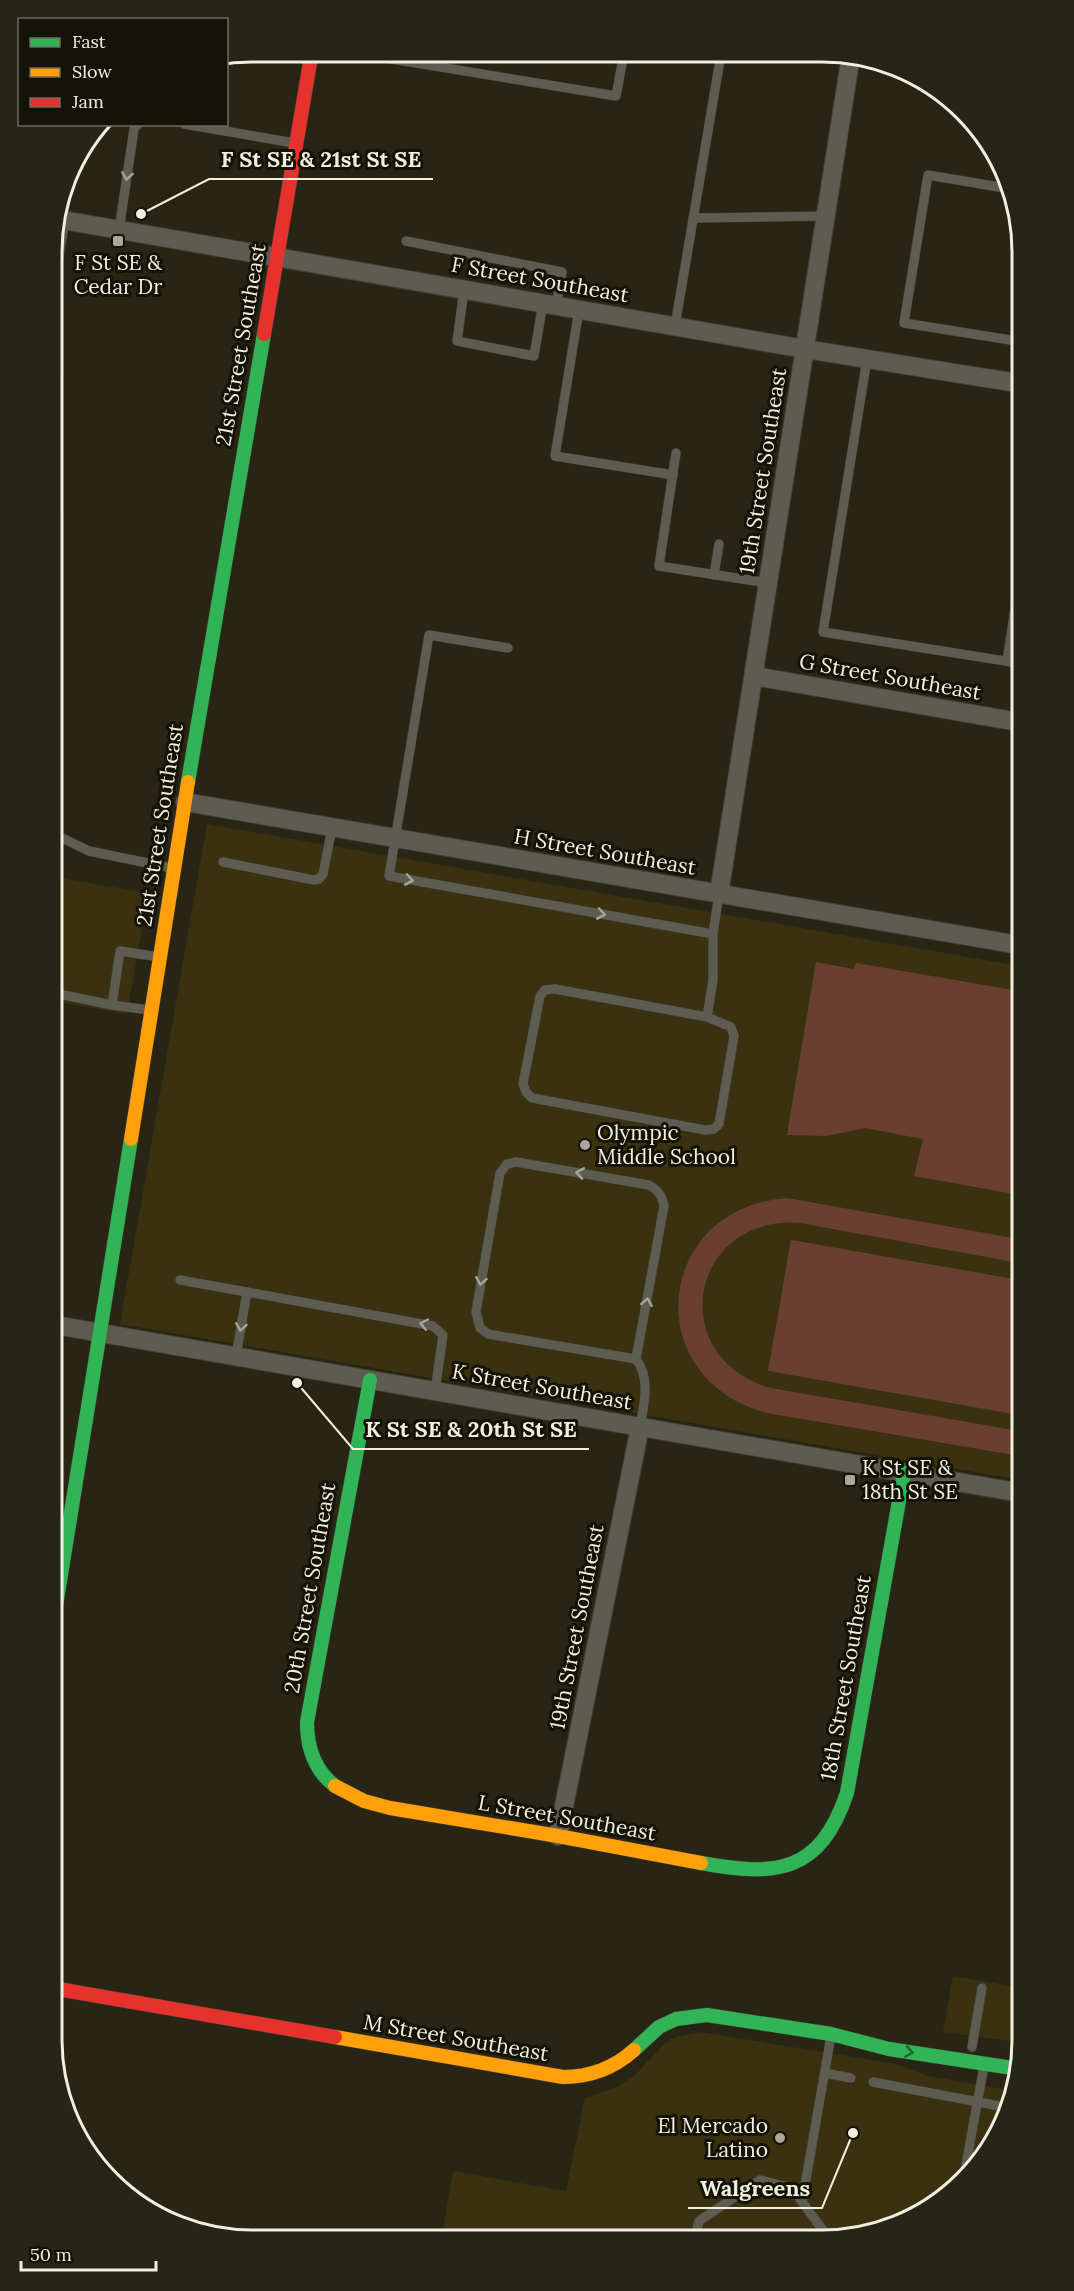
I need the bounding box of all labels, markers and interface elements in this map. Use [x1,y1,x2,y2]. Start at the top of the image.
legend [18,18,228,126]
text: Fast [72,30,106,53]
text: Slow [72,60,112,83]
text: Jam [71,90,104,113]
callout: F St SE & 21st St SE [209,139,433,179]
text: F St SE & 21st St SE [221,145,421,173]
one-way arrow [121,171,134,181]
marker: F St SE & Cedar Dr [111,234,125,248]
street label: 21st Street Southeast [209,241,272,448]
place label: F St SE & Cedar Dr [74,249,162,300]
street label: F Street Southeast [449,251,632,309]
street label: 19th Street Southeast [733,365,792,576]
street label: G Street Southeast [797,647,984,706]
street label: 21st Street Southeast [130,721,189,928]
street label: H Street Southeast [512,822,699,881]
one-way arrow [404,873,413,885]
one-way arrow [595,907,605,920]
place label: Olympic Middle School [597,1119,736,1170]
marker: Olympic Middle School [578,1138,592,1152]
one-way arrow [575,1167,585,1180]
one-way arrow [476,1276,488,1285]
one-way arrow [640,1297,653,1307]
one-way arrow [420,1319,430,1332]
one-way arrow [235,1322,248,1332]
street label: K Street Southeast [450,1357,635,1416]
callout: K St SE & 20th St SE [353,1409,589,1449]
text: K St SE & 20th St SE [365,1415,577,1443]
place label: K St SE & 18th St SE [862,1454,958,1505]
marker: K St SE & 18th St SE [843,1473,857,1487]
street label: 20th Street Southeast [278,1480,341,1695]
street label: 19th Street Southeast [543,1521,610,1732]
street label: 18th Street Southeast [814,1572,877,1783]
street label: L Street Southeast [476,1789,659,1847]
street label: M Street Southeast [362,2008,552,2067]
one-way arrow [903,2045,913,2058]
place label: El Mercado Latino [657,2112,768,2163]
marker: El Mercado Latino [773,2131,787,2145]
callout: Walgreens [688,2168,822,2208]
text: Walgreens [700,2174,810,2202]
scale bar [21,2234,156,2272]
text: 50 m [30,2243,72,2266]

